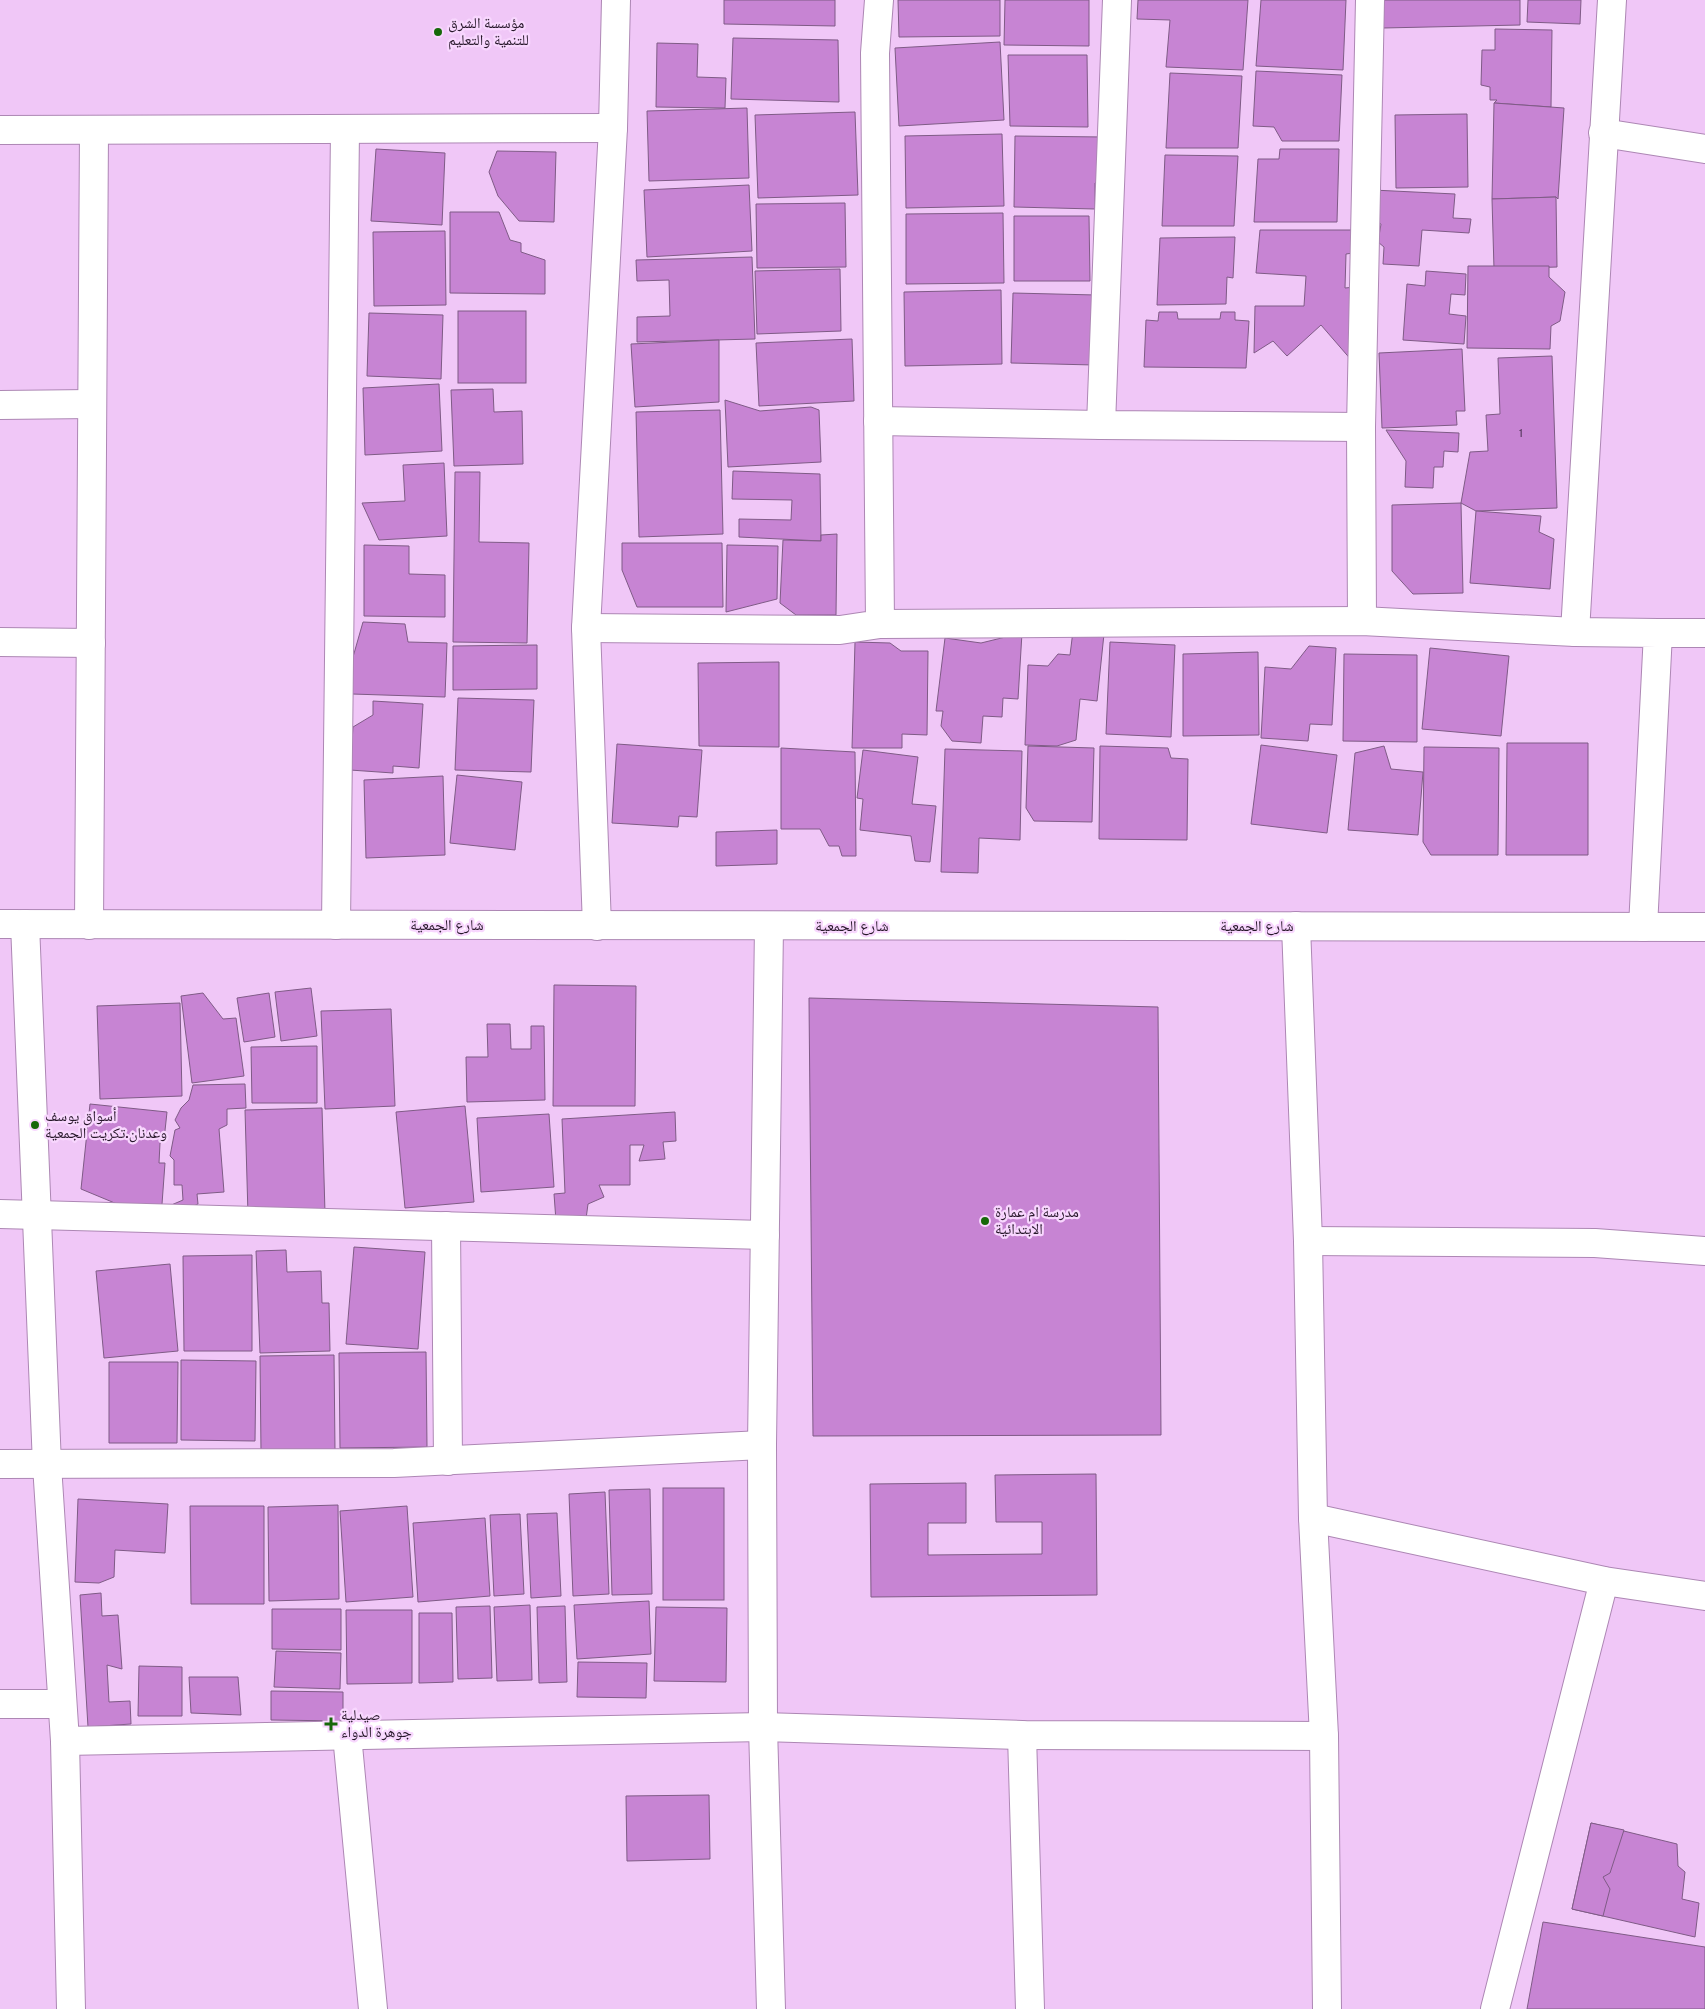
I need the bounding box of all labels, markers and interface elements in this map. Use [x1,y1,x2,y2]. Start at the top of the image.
place label: مؤسسة الشرق للتنمية والتعليم [448,15,529,51]
marker: مؤسسة الشرق للتنمية والتعليم [432,26,444,38]
house number: 1 [1519,426,1523,442]
street label: شارع الجمعية [410,917,484,936]
street label: شارع الجمعية [815,918,889,937]
street label: شارع الجمعية [1220,918,1294,937]
place label: أسواق يوسف وعدنان.تكريت الجمعية [45,1107,167,1144]
marker: أسواق يوسف وعدنان.تكريت الجمعية [29,1119,41,1131]
place label: مدرسة ام عمارة الابتدائية [995,1204,1079,1240]
marker: مدرسة ام عمارة الابتدائية [979,1215,991,1227]
place label: صيدلية جوهرة الدواء [341,1707,412,1743]
marker: صيدلية جوهرة الدواء [325,1718,337,1730]

